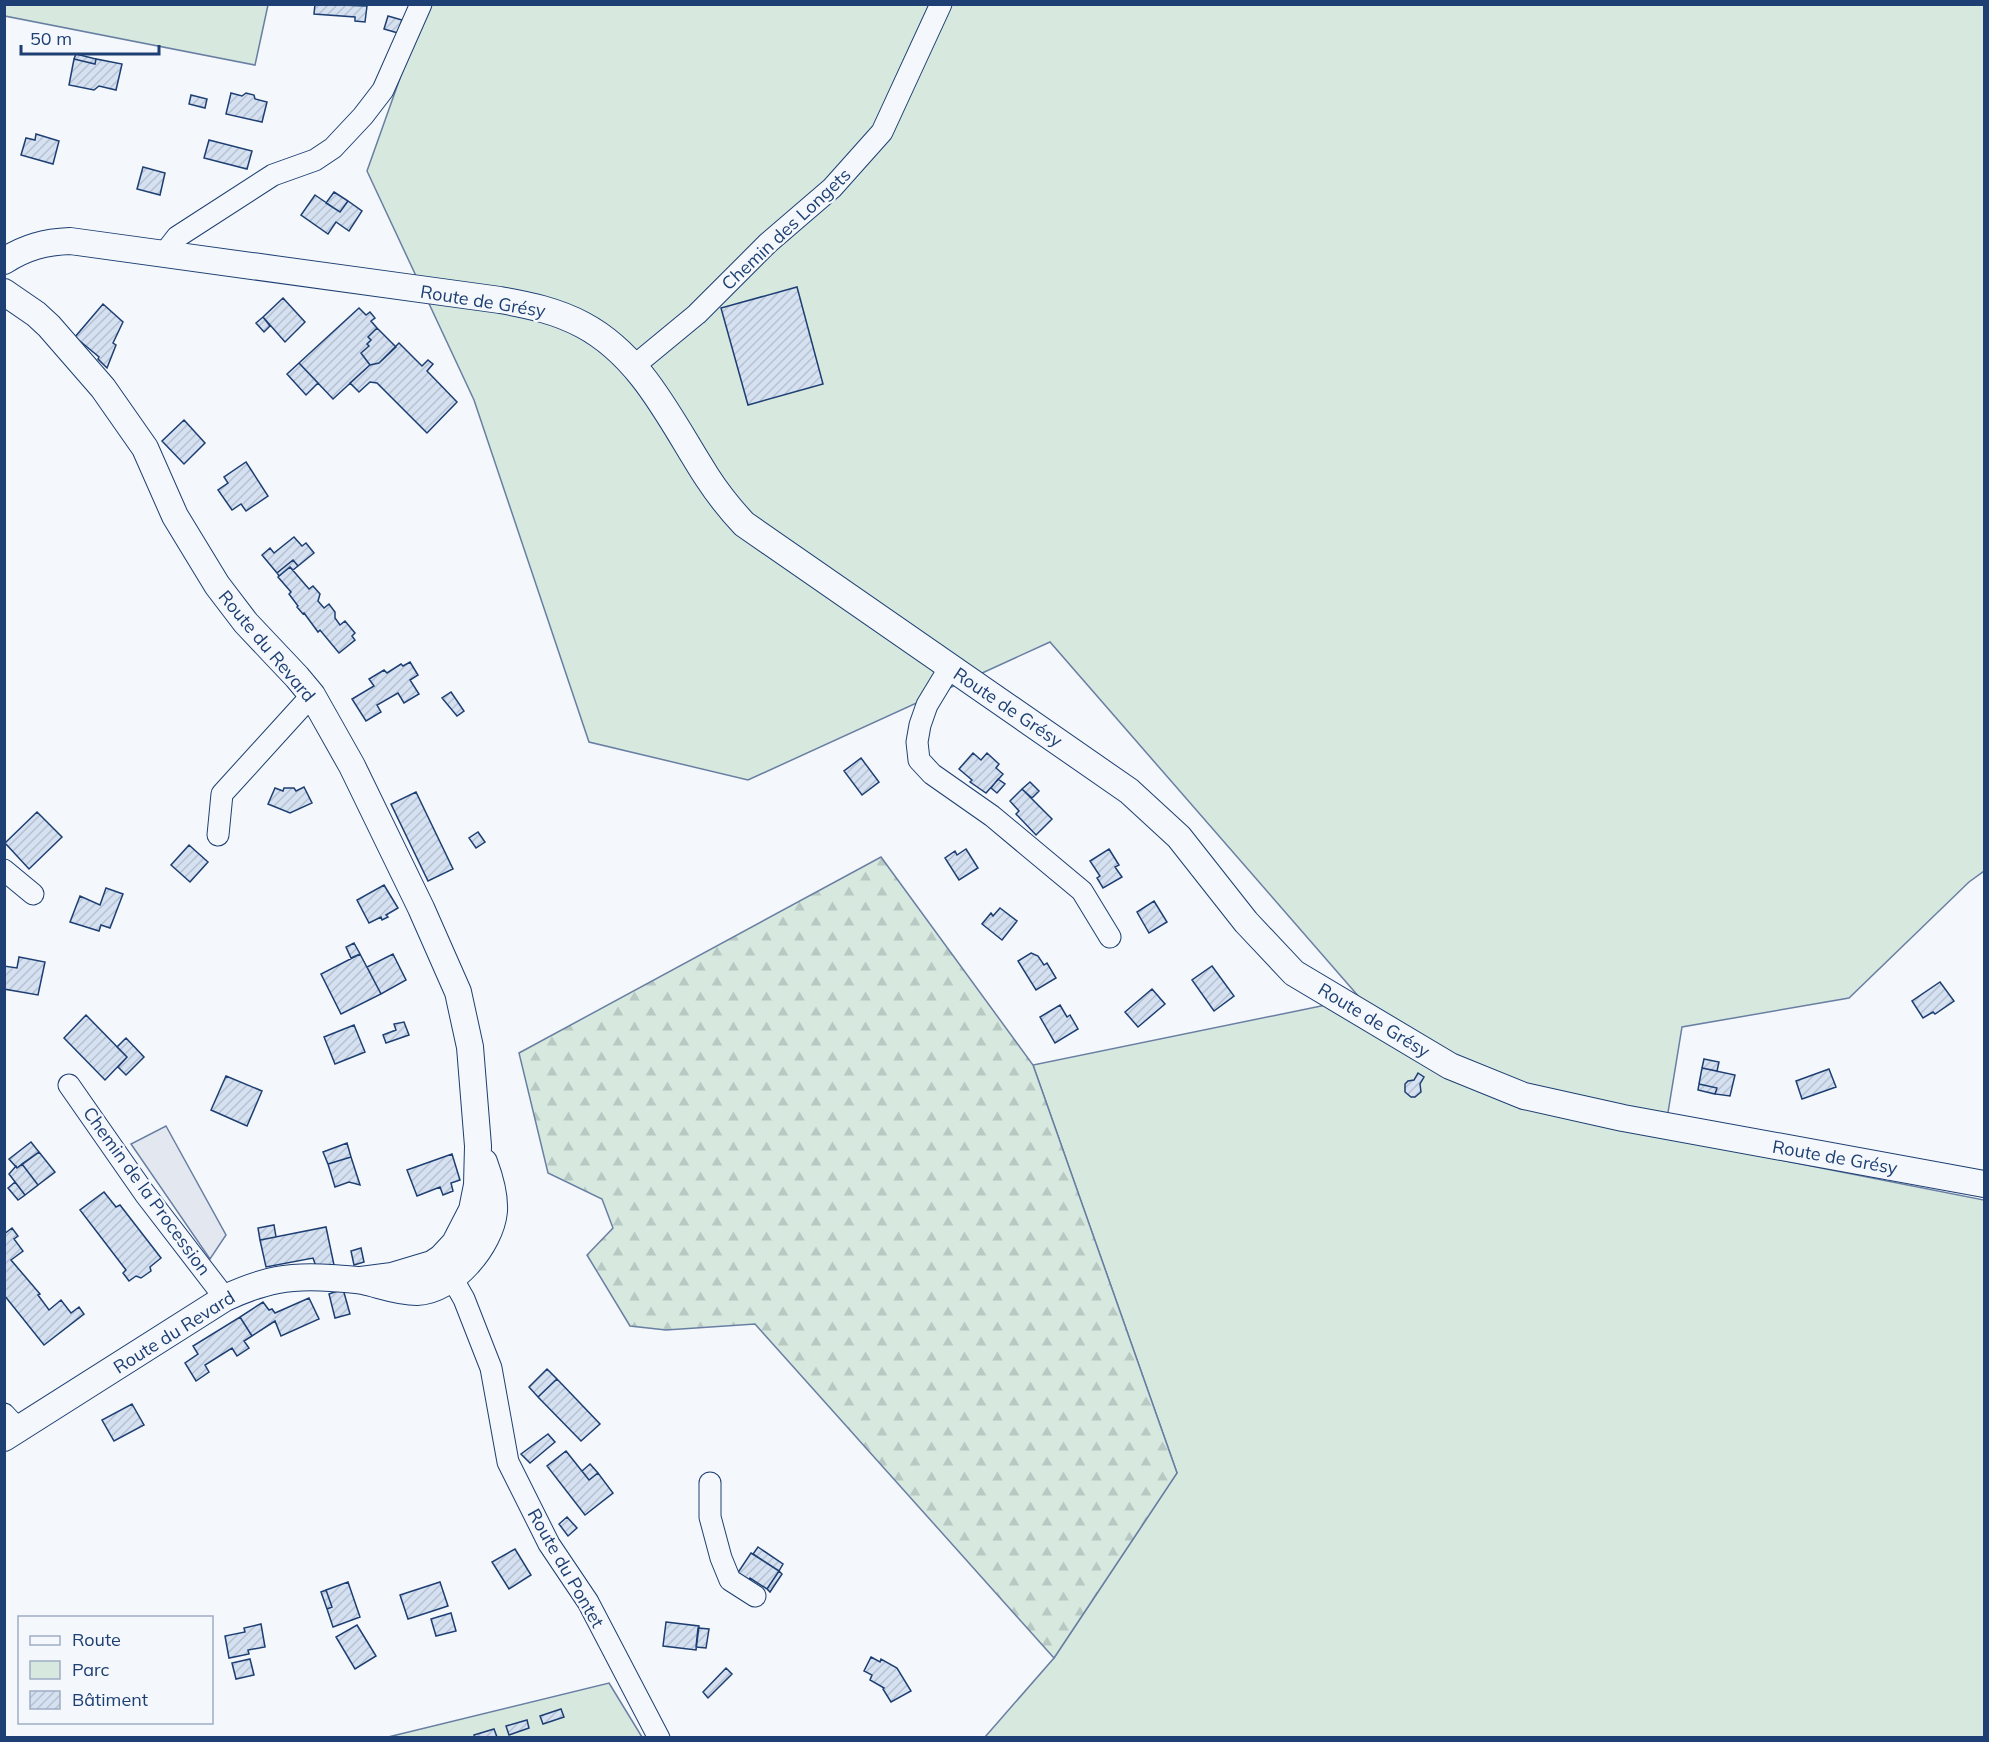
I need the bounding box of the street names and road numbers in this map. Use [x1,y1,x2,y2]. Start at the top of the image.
street label: Chemin des Longets [716,163,856,295]
street label: Route de Grésy [419,280,548,322]
street label: Route du Revard [214,585,320,707]
street label: Route de Grésy [949,662,1067,752]
street label: Route de Grésy [1314,978,1435,1063]
street label: Chemin de la Procession [78,1102,216,1280]
street label: Route de Grésy [1771,1135,1900,1179]
street label: Route du Revard [109,1285,239,1379]
street label: Route du Pontet [523,1504,609,1632]

